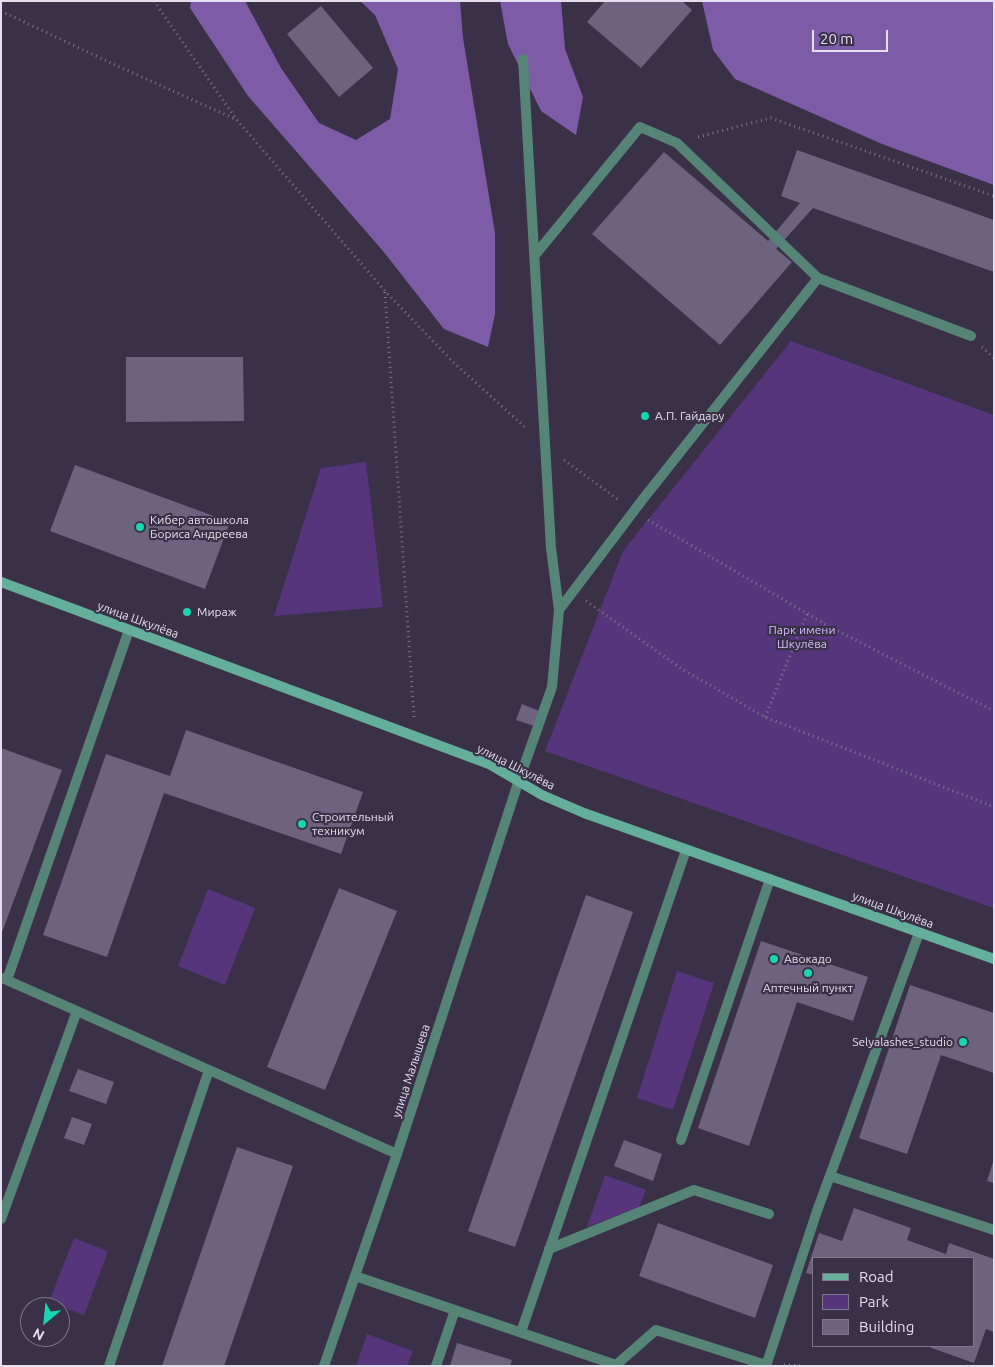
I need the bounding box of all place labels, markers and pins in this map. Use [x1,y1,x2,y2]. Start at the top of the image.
place label: А.П. Гайдару [655,409,724,423]
marker: А.П. Гайдару [639,410,651,422]
place label: Кибер автошкола Бориса Андреева [150,513,249,541]
marker: Кибер автошкола Бориса Андреева [134,521,146,533]
place label: Мираж [197,605,237,619]
marker: Мираж [181,606,193,618]
place label: Строительный техникум [312,810,394,838]
marker: Строительный техникум [296,818,308,830]
place label: Авокадо [784,952,832,966]
marker: Авокадо [768,953,780,965]
marker: Аптечный пункт [802,967,814,979]
place label: Аптечный пункт [763,981,853,995]
place label: Selyalashes_studio [852,1035,953,1049]
marker: Selyalashes_studio [957,1036,969,1048]

